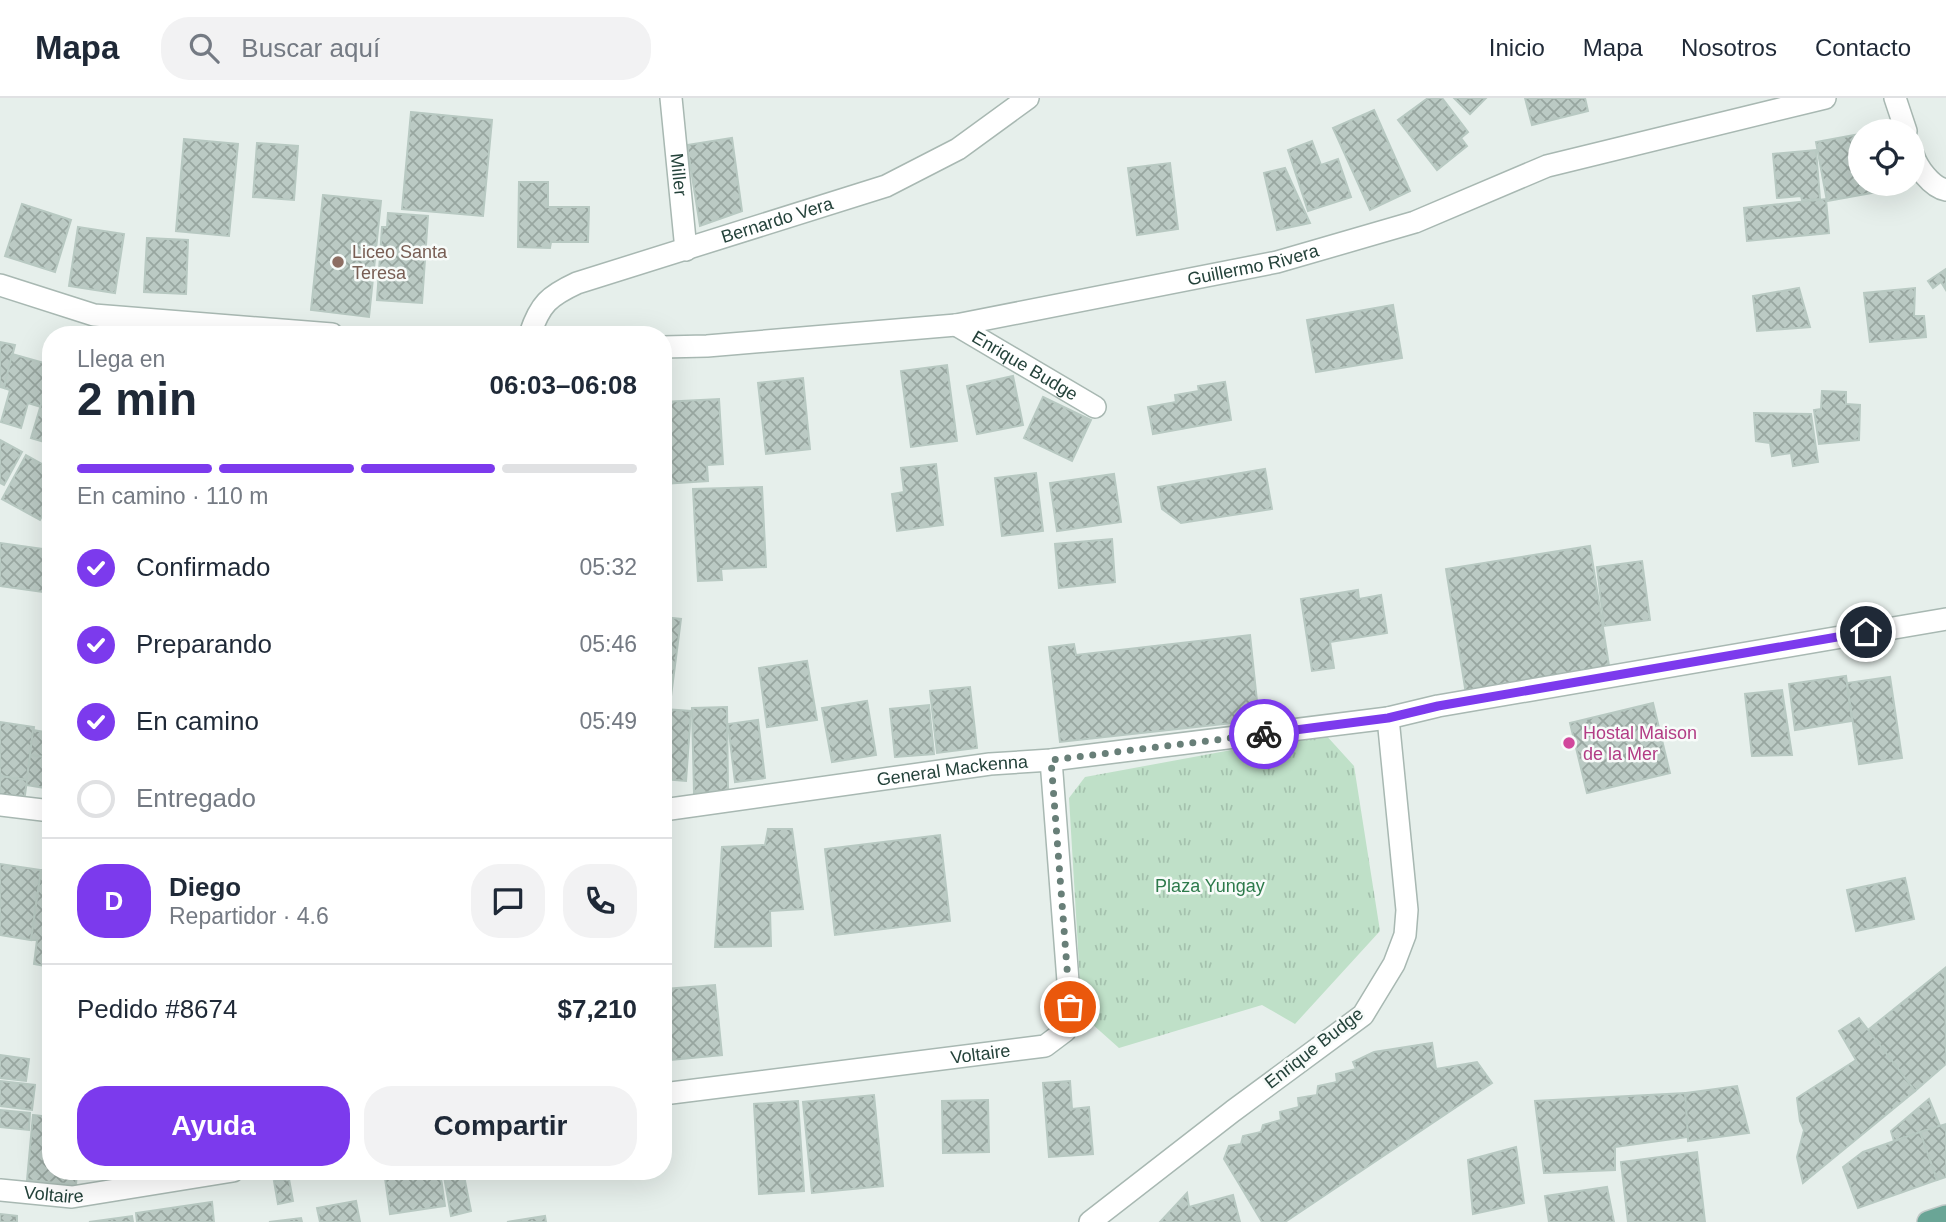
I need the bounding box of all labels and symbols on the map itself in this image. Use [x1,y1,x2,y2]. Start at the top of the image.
street label: Miller [666,152,691,197]
street label: Bernardo Vera [719,193,836,247]
street label: Guillermo Rivera [1186,240,1322,289]
place label: Liceo Santa Teresa [352,242,448,283]
marker: Liceo Santa Teresa [330,254,346,270]
street label: Enrique Budge [969,327,1081,405]
pin [1836,602,1896,662]
courier [1229,699,1299,769]
place label: Hostal Maison de la Mer [1583,723,1697,764]
marker: Hostal Maison de la Mer [1561,735,1577,751]
street label: General Mackenna [875,751,1029,790]
park label: Plaza Yungay [1155,876,1265,896]
pin [1040,977,1100,1037]
street label: Enrique Budge [1261,1003,1367,1093]
street label: Voltaire [949,1040,1012,1068]
street label: Voltaire [23,1182,85,1207]

